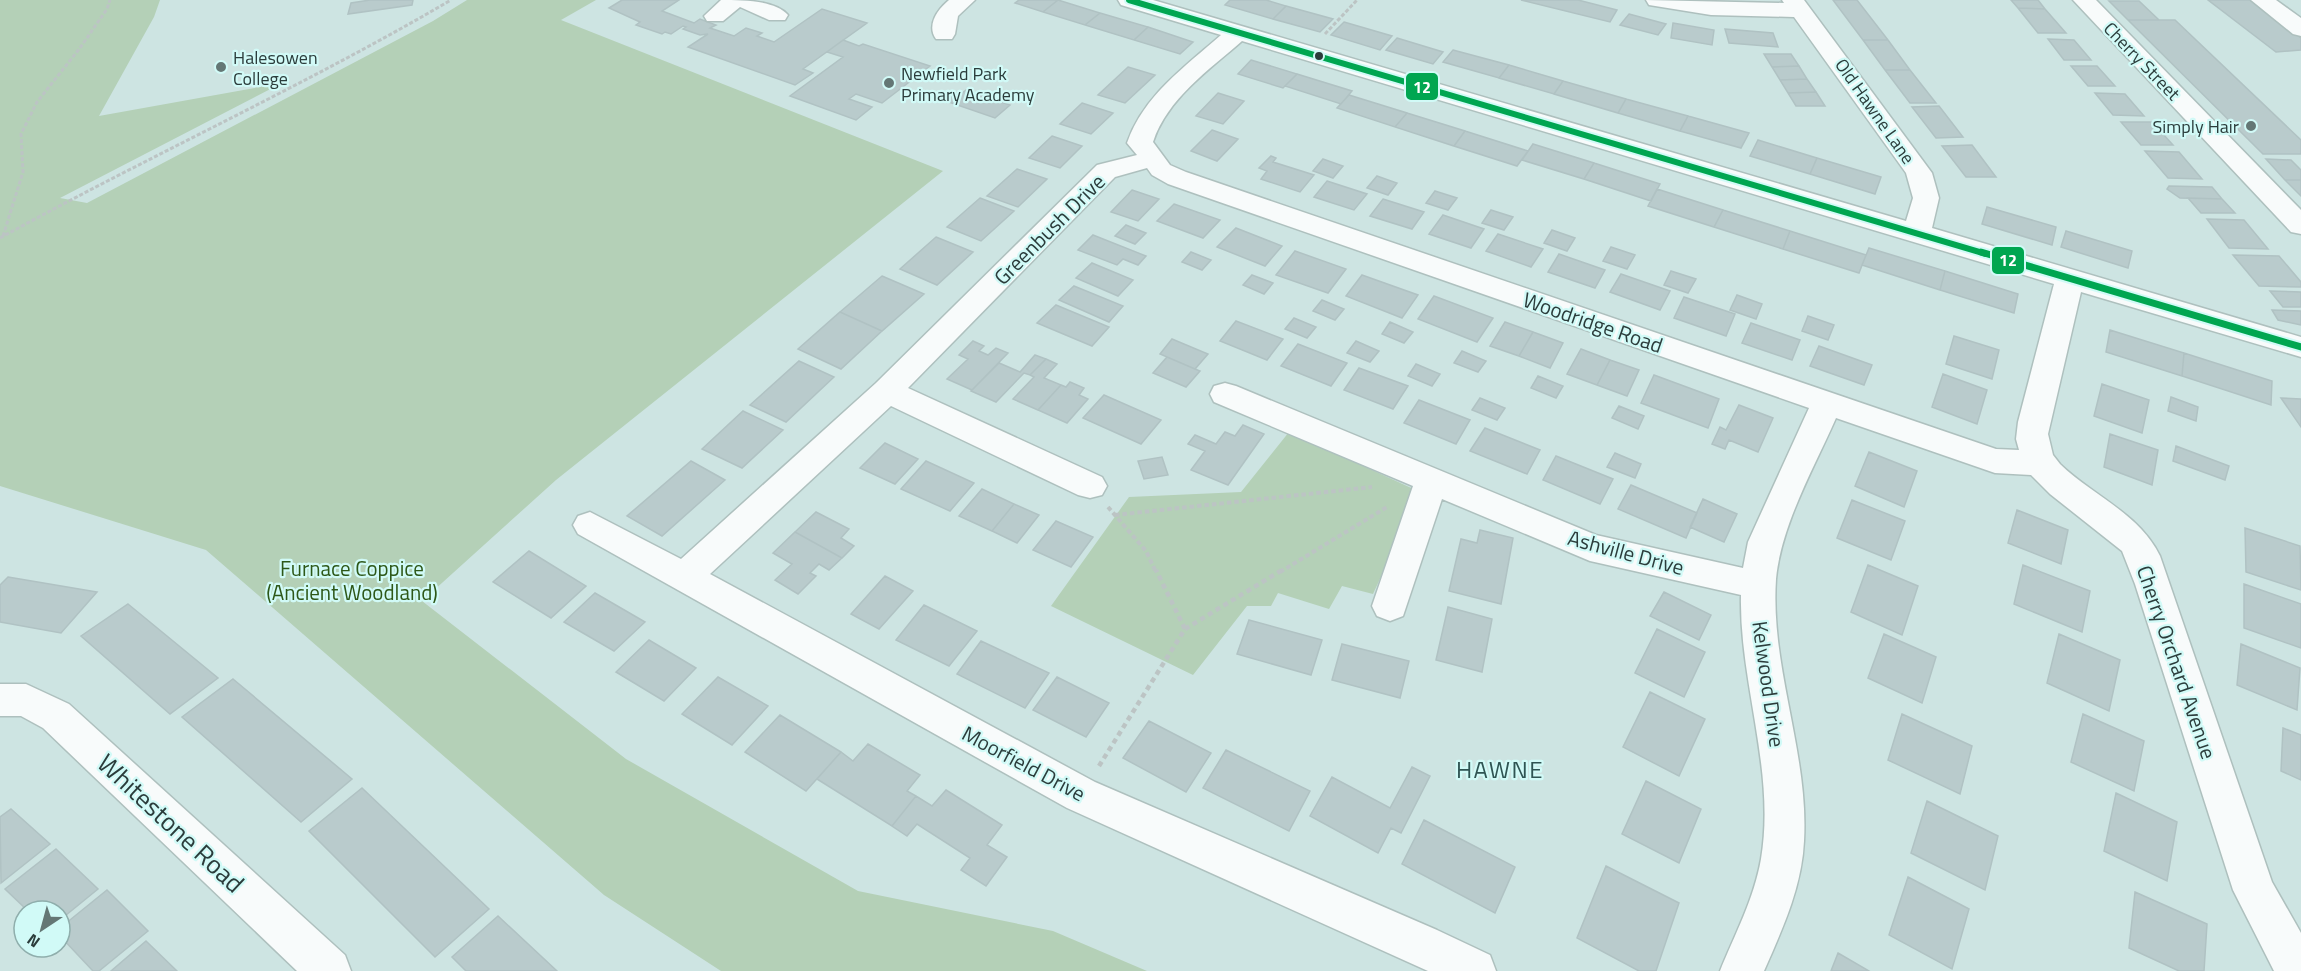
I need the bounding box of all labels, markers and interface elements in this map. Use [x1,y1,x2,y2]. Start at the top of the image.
street label: Cherry Street [2098,16,2187,107]
place label: Halesowen College [233,44,318,92]
unlabelled marker [1313,50,1325,62]
street label: Old Hawne Lane [1829,53,1921,169]
marker: Halesowen College [214,60,228,74]
place label: Newfield Park Primary Academy [901,60,1035,108]
line badge: 12 [1405,72,1439,101]
text: 12 [1413,75,1431,99]
marker: Newfield Park Primary Academy [882,76,896,90]
place label: Simply Hair [2153,113,2239,140]
marker: Simply Hair [2244,119,2258,133]
street label: Greenbush Drive [986,166,1112,292]
line badge: 12 [1991,246,2025,275]
text: 12 [1999,248,2017,272]
street label: Woodridge Road [1519,283,1667,361]
street label: Ashville Drive [1564,521,1688,583]
park label: Furnace Coppice (Ancient Woodland) [266,552,438,608]
street label: Cherry Orchard Avenue [2129,561,2225,763]
street label: Kelwood Drive [1744,619,1794,749]
street label: Moorfield Drive [957,717,1091,809]
street label: Whitestone Road [89,744,253,902]
district label: HAWNE [1456,751,1544,787]
north arrow [12,899,72,959]
text: N [22,928,45,954]

